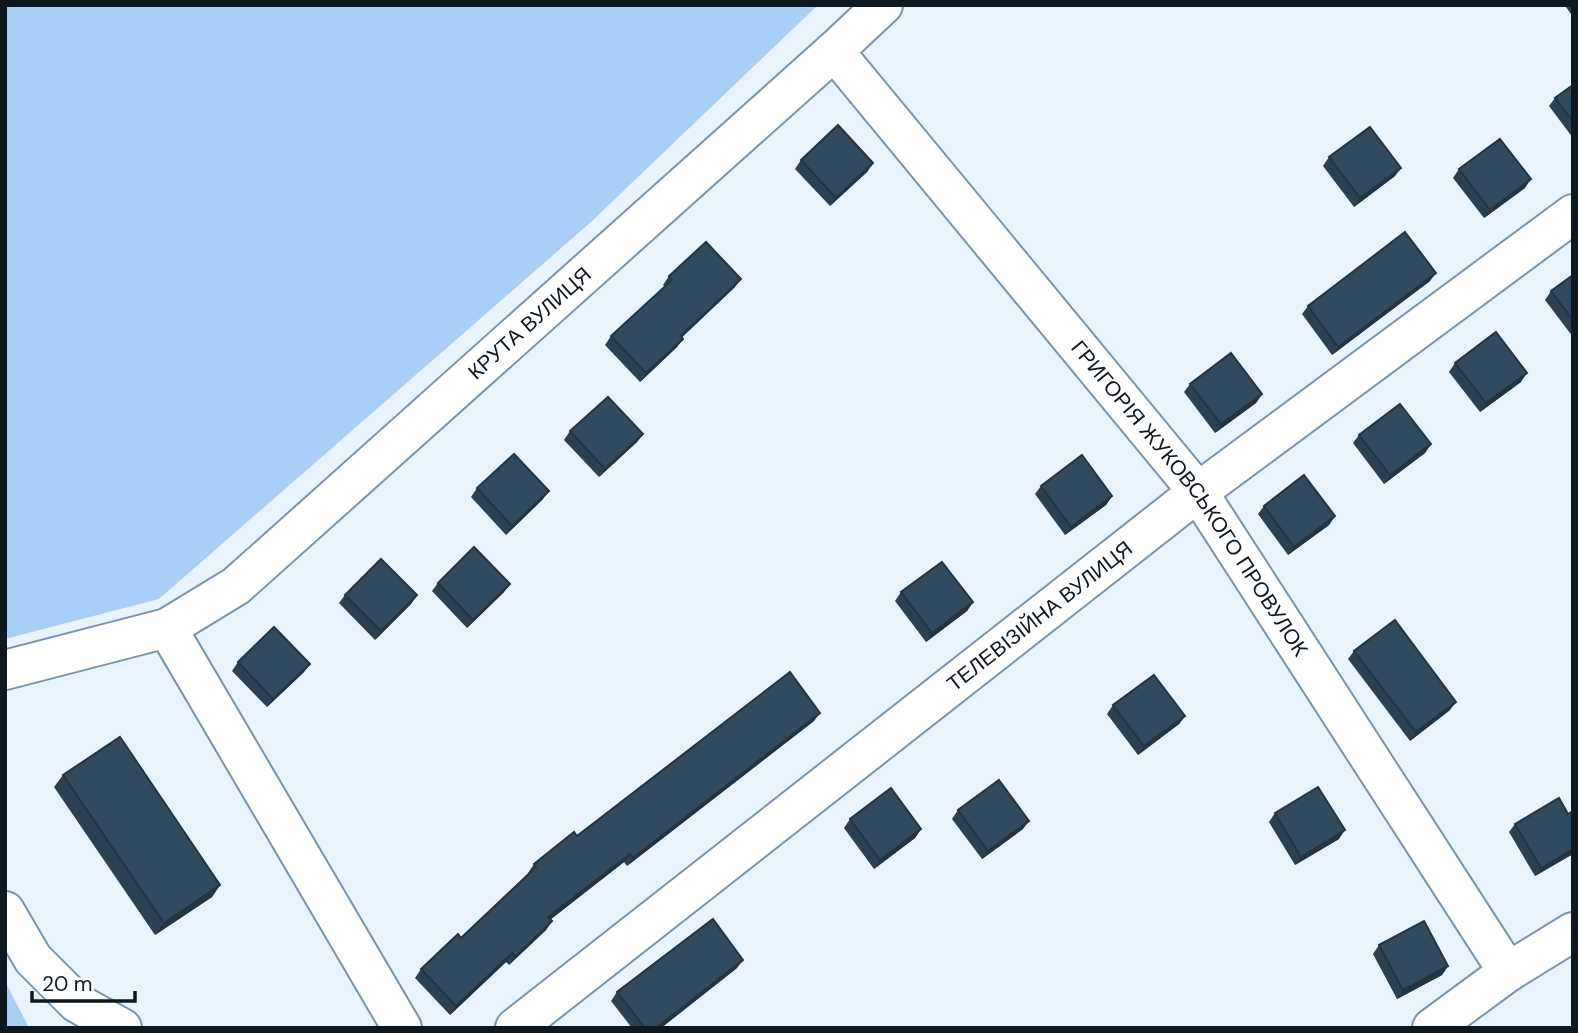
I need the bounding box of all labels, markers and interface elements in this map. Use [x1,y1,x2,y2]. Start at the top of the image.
street label: КРУТА ВУЛИЦЯ [462,261,597,386]
street label: ГРИГОРІЯ ЖУКОВСЬКОГО ПРОВУЛОК [1065,335,1315,662]
street label: ТЕЛЕВІЗІЙНА ВУЛИЦЯ [941,535,1138,698]
scale bar [32,960,135,1004]
text: 20 m [42,970,93,998]

